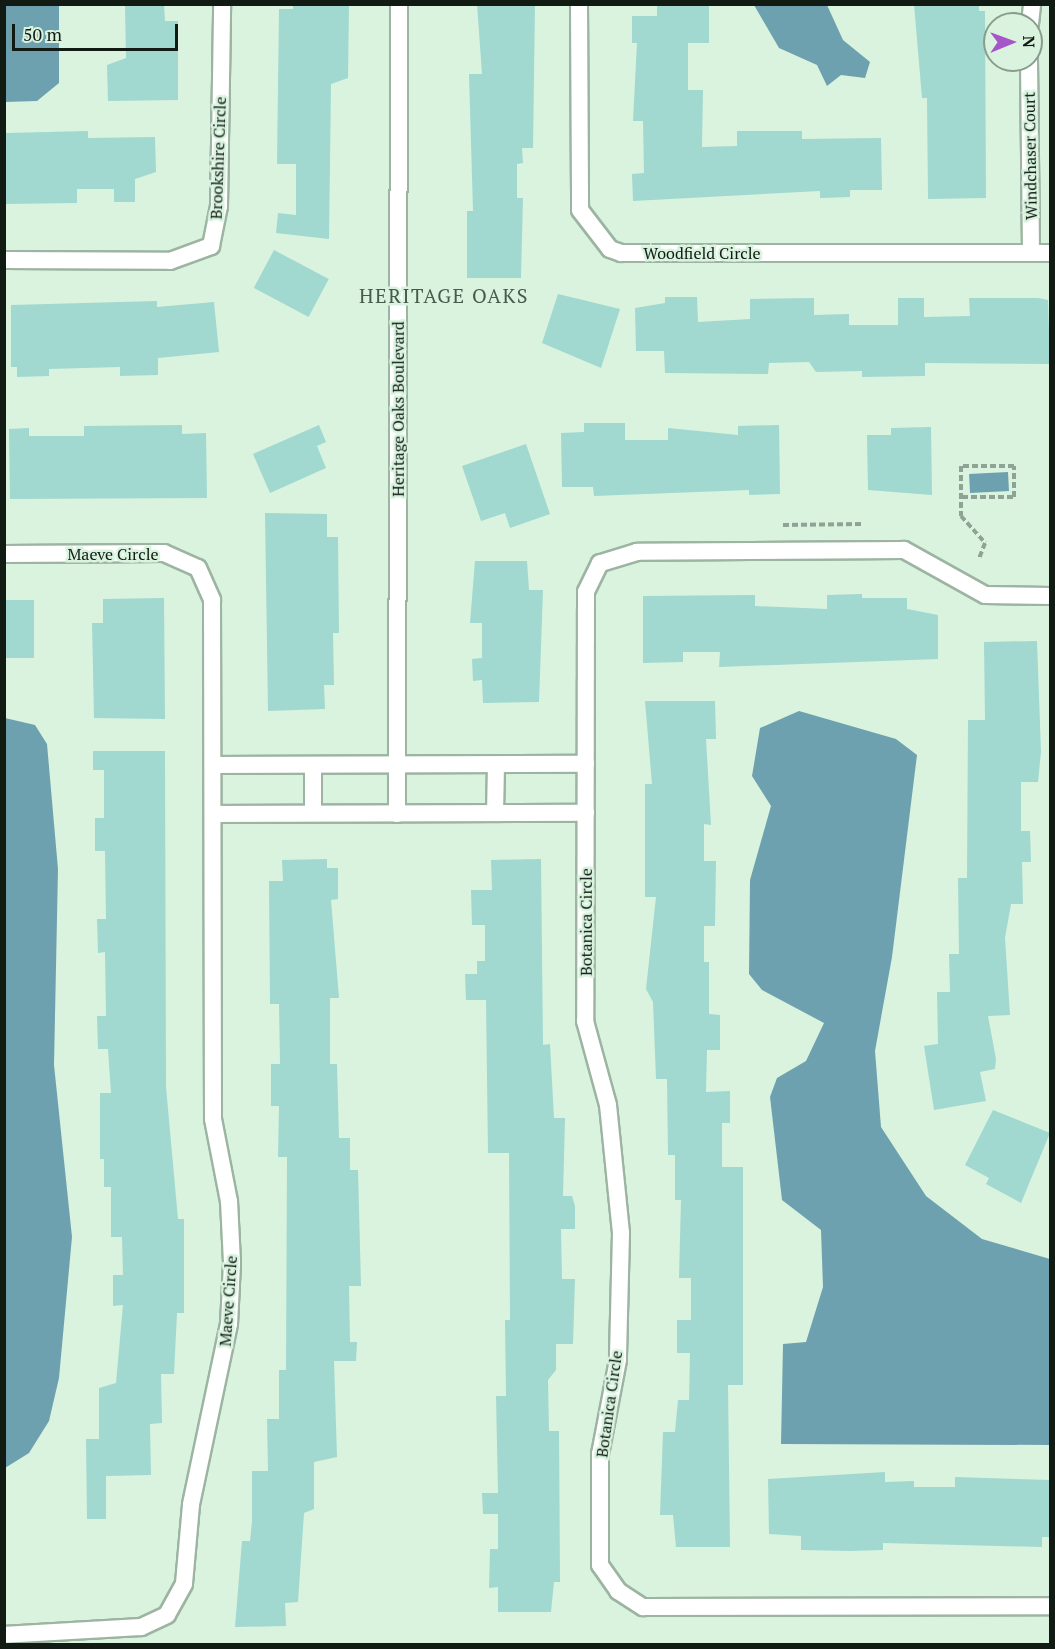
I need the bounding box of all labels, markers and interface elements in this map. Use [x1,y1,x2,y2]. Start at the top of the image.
scale bar [15,12,182,50]
north arrow [983,12,1043,72]
text: 50 m [23,22,62,46]
text: N [1018,35,1040,48]
street label: Windchaser Court [1019,92,1041,220]
street label: Brookshire Circle [206,96,230,220]
street label: Woodfield Circle [643,243,761,263]
district label: HERITAGE OAKS [359,283,529,307]
street label: Heritage Oaks Boulevard [388,321,408,497]
street label: Maeve Circle [67,544,159,564]
street label: Botanica Circle [576,868,596,976]
street label: Maeve Circle [215,1255,241,1347]
street label: Botanica Circle [592,1349,626,1459]

